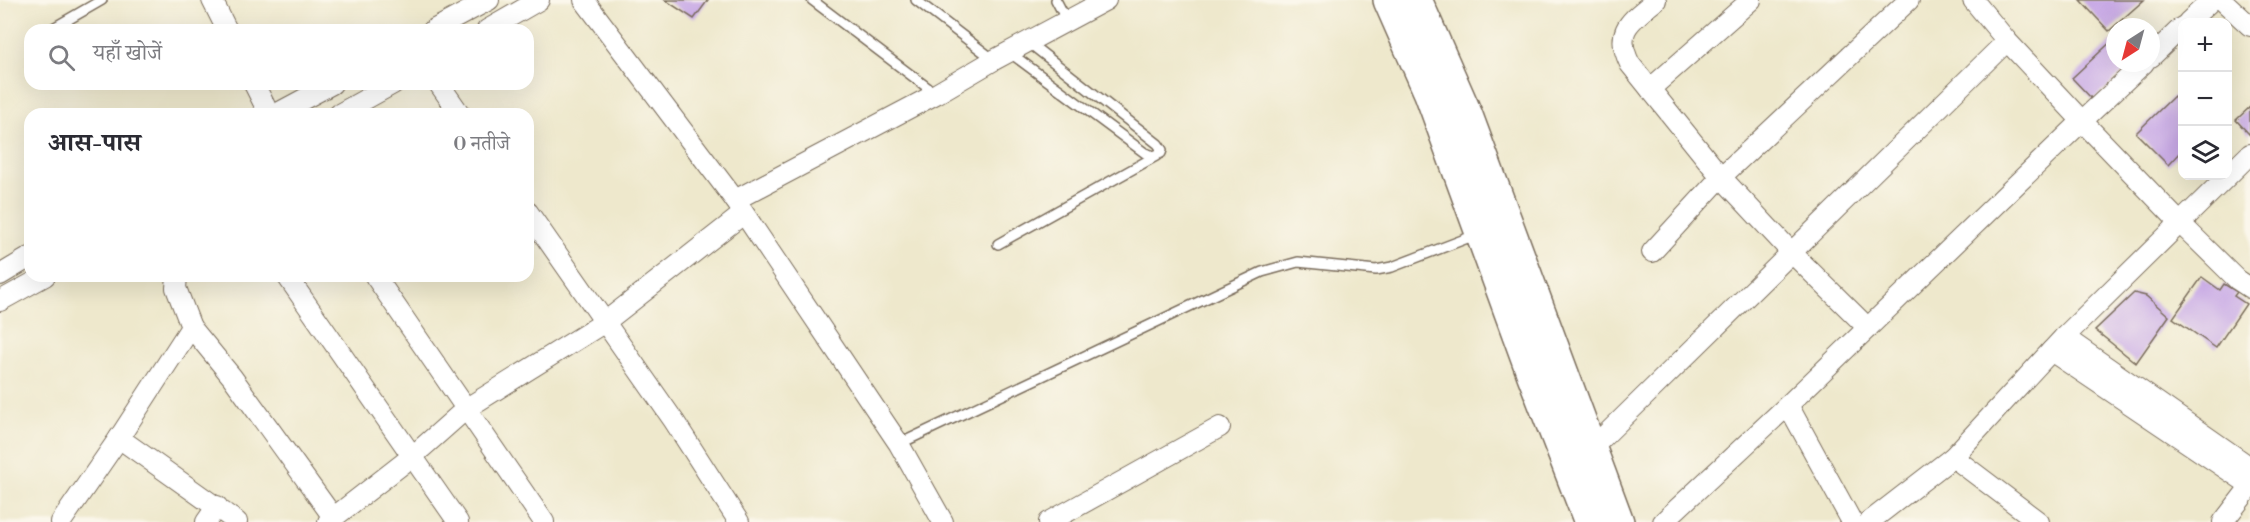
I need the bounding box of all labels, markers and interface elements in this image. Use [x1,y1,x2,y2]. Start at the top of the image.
north arrow [2106,18,2160,72]
map controls [2178,18,2232,180]
button: + [2178,18,2232,72]
search box [24,24,534,90]
text: यहाँ खोजें [93,40,162,67]
icon: search [45,41,78,74]
button: − [2178,72,2232,126]
button: layers [2178,126,2232,180]
text: आस-पास [48,127,141,159]
text: 0 नतीजे [453,132,510,157]

